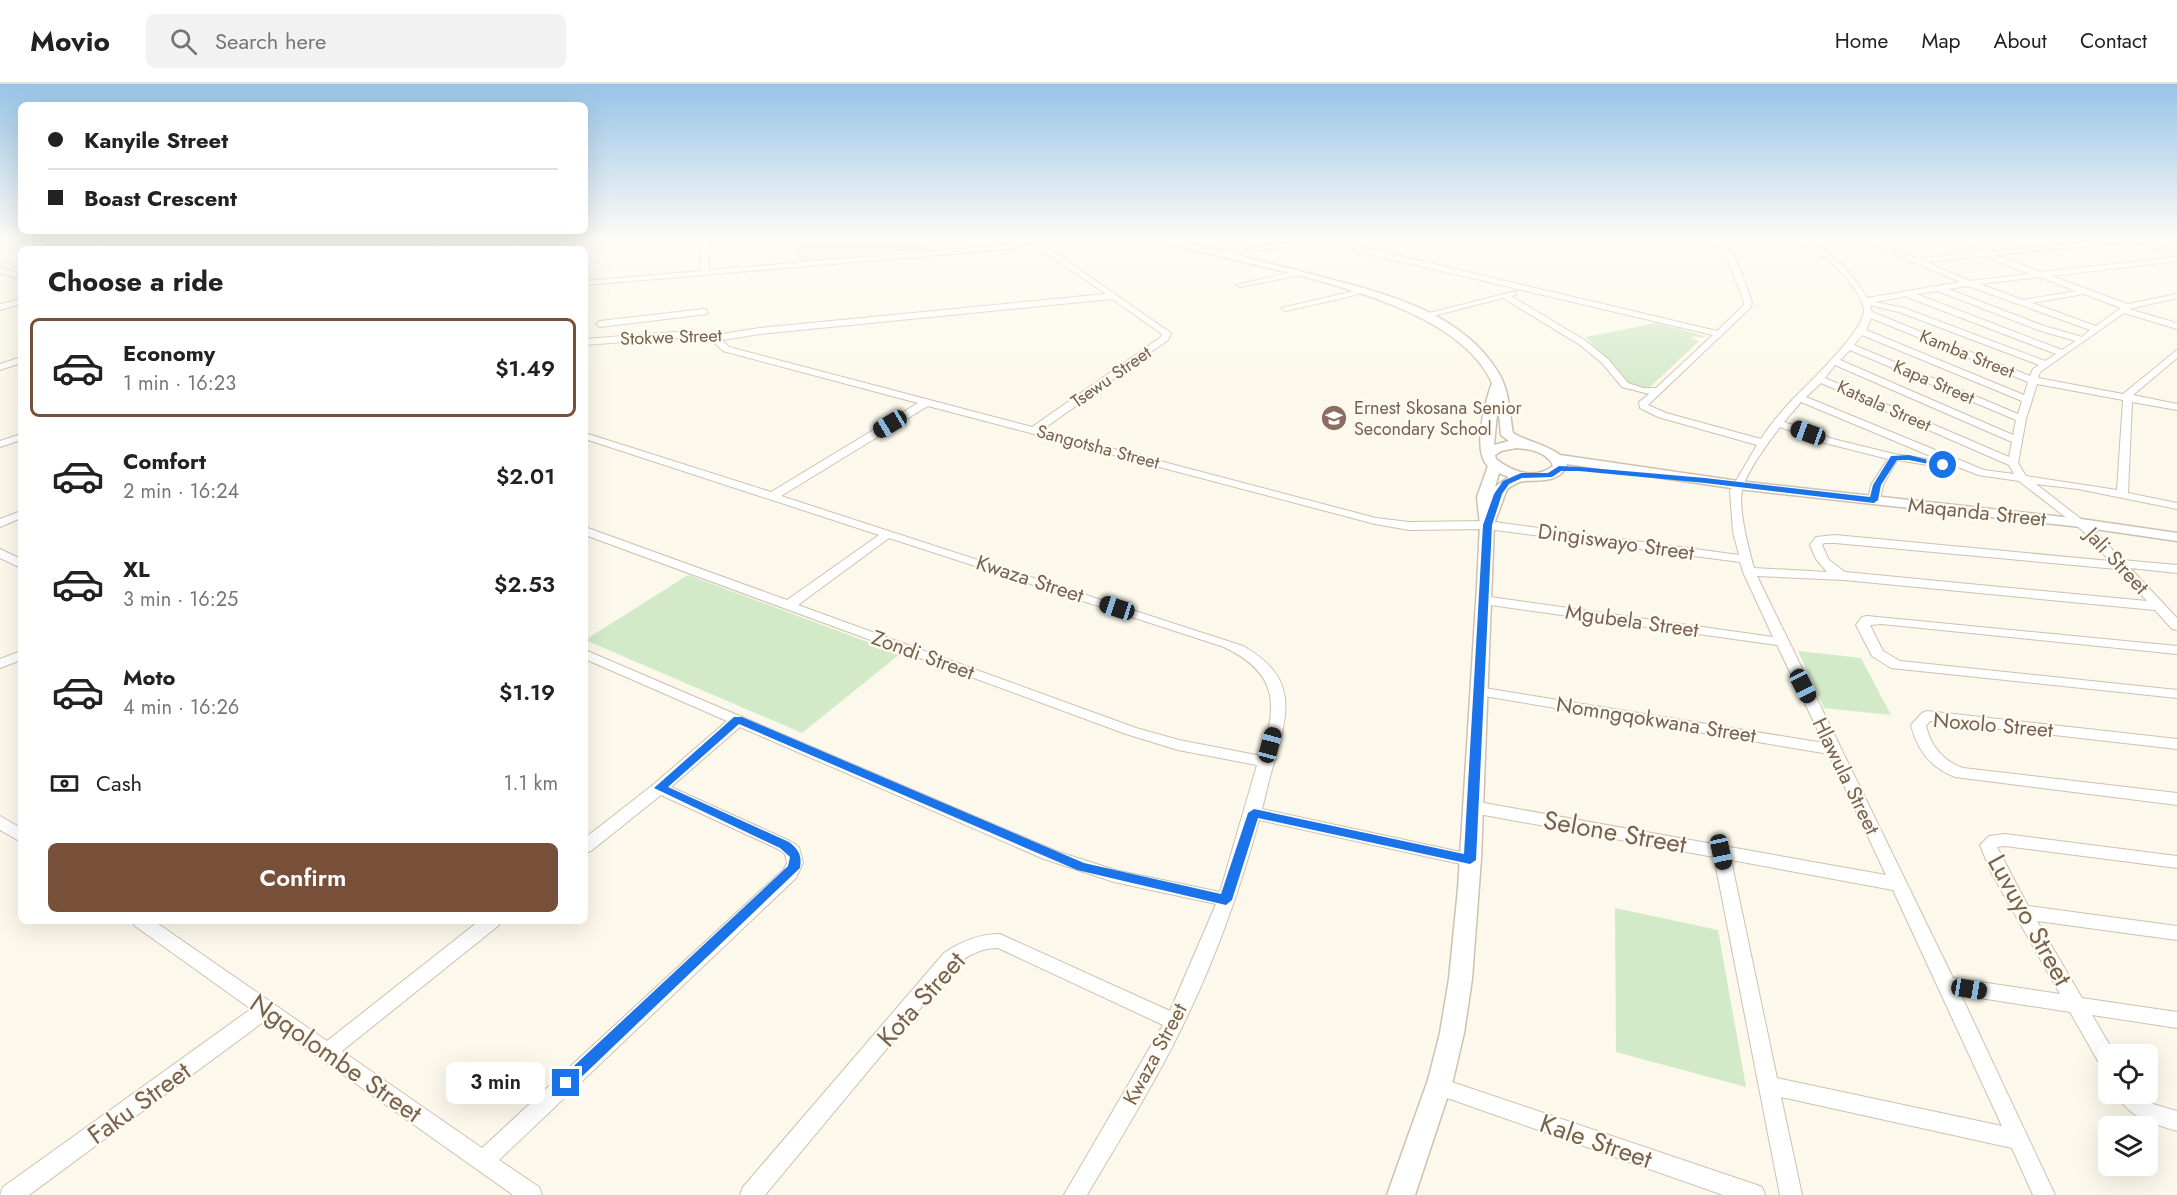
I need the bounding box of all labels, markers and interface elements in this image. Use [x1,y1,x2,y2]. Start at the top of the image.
search box [146,14,566,68]
text: Movio [30,21,110,62]
icon: search [167,25,200,58]
text: Search here [215,25,326,57]
text: Home [1835,26,1888,56]
text: Map [1921,26,1961,56]
text: About [1994,26,2047,56]
text: Contact [2080,26,2147,56]
text: Kanyile Street [84,124,228,156]
text: Boast Crescent [84,182,237,214]
text: Choose a ride [48,262,223,301]
street label: Stokwe Street [620,322,723,352]
street label: Kamba Street [1916,323,2019,385]
text: Economy [123,337,215,369]
street label: Tsewu Street [1066,339,1157,414]
icon: car [51,341,105,395]
text: $1.49 [495,352,555,384]
street label: Kapa Street [1889,353,1979,411]
text: 1 min · 16:23 [123,369,236,398]
street label: Katsala Street [1833,374,1936,439]
place label: Ernest Skosana Senior Secondary School [1354,395,1523,442]
school or university icon: Ernest Skosana Senior Secondary School [1319,403,1349,433]
car [870,407,910,441]
street label: Sangotsha Street [1034,418,1163,476]
car [1788,418,1828,448]
text: Comfort [123,445,206,477]
icon: car [51,449,105,503]
route start [1929,451,1956,478]
text: $2.01 [496,460,555,492]
text: 2 min · 16:24 [123,477,239,506]
street label: Maqanda Street [1906,490,2048,534]
street label: Dingiswayo Street [1536,516,1696,568]
street label: Jali Street [2076,519,2156,601]
street label: Kwaza Street [972,548,1088,610]
text: XL [123,553,150,585]
icon: car [51,557,105,611]
text: $2.53 [494,568,555,600]
text: 3 min · 16:25 [123,585,238,614]
car [1097,594,1137,622]
street label: Mgubela Street [1563,597,1701,645]
street label: Zondi Street [868,623,978,687]
text: Moto [123,661,176,693]
icon: car [51,665,105,719]
car [1787,666,1819,706]
text: $1.19 [499,676,555,708]
street label: Nomngqokwana Street [1554,689,1758,751]
text: 4 min · 16:26 [123,693,239,722]
street label: Noxolo Street [1932,705,2054,745]
street label: Hlawula Street [1805,713,1887,839]
car [1257,725,1283,765]
icon: cash [48,767,81,800]
text: Cash [96,767,142,799]
text: 1.1 km [504,769,558,798]
street label: Selone Street [1540,801,1690,863]
car [1708,833,1734,871]
button: Confirm [48,843,558,912]
street label: Luvuyo Street [1978,847,2082,993]
street label: Kota Street [868,942,975,1055]
car [1950,977,1988,1001]
street label: Ngqolombe Street [242,984,430,1132]
street label: Kwaza Street [1116,998,1194,1110]
map controls [2098,1044,2158,1176]
button: locate [2098,1044,2158,1104]
street label: Faku Street [80,1052,199,1153]
callout: 3 min [446,1062,545,1104]
text: 3 min [470,1068,521,1097]
route end [552,1069,579,1096]
street label: Kale Street [1535,1104,1658,1178]
button: layers [2098,1116,2158,1176]

